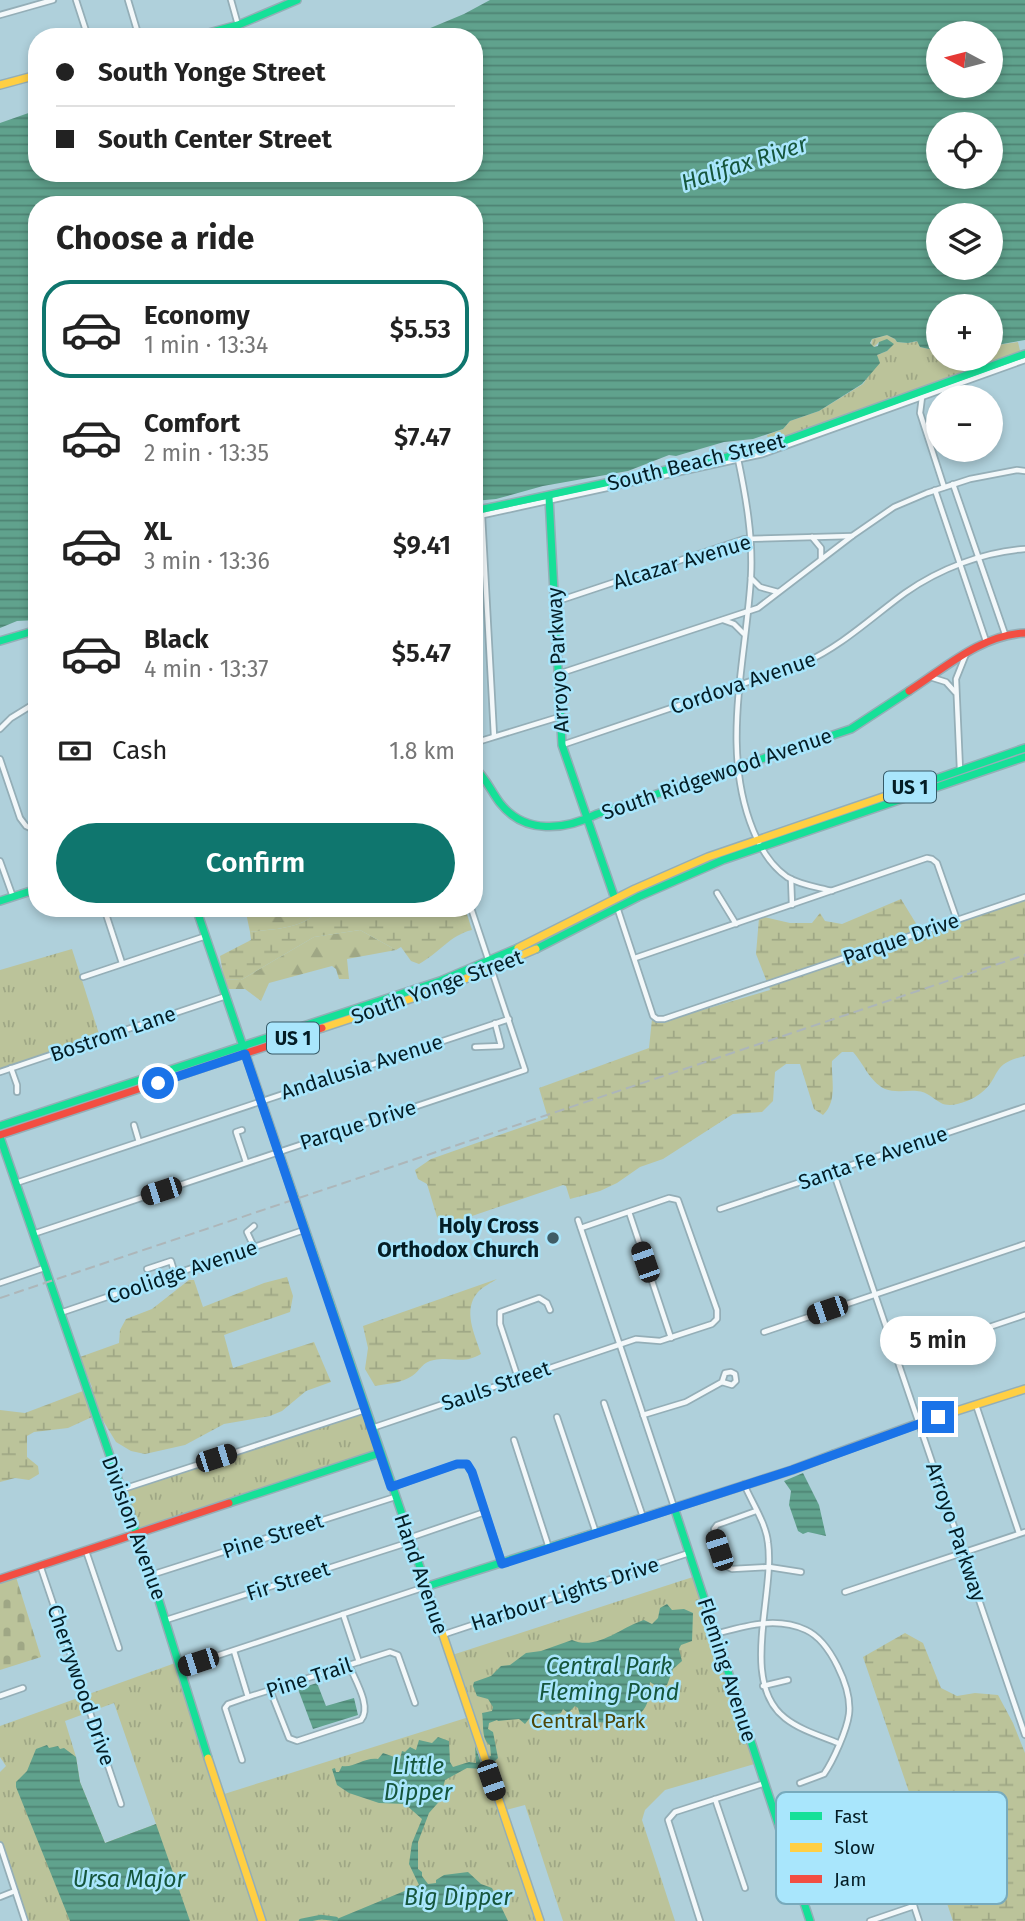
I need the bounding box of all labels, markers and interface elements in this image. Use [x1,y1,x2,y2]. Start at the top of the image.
north arrow [926,21,1003,98]
map controls [926,21,1003,462]
text: South Yonge Street [98,57,326,88]
button: locate [926,112,1003,189]
text: South Center Street [98,124,332,155]
water label: Halifax River [677,129,812,197]
button: layers [926,203,1003,280]
text: Choose a ride [56,219,254,257]
button: + [926,294,1003,371]
icon: car [60,298,123,361]
text: Economy [144,300,250,331]
text: $5.53 [390,314,451,345]
text: 1 min · 13:34 [144,331,268,359]
button: − [926,385,1003,462]
icon: car [60,406,123,469]
text: Comfort [144,408,240,439]
text: $7.47 [394,422,451,453]
street label: South Beach Street [605,427,788,497]
text: 2 min · 13:35 [144,439,269,467]
icon: car [60,514,123,577]
text: XL [144,516,172,547]
street label: Alcazar Avenue [610,529,754,595]
text: $9.41 [393,530,451,561]
text: 3 min · 13:36 [144,547,270,575]
street label: Arroyo Parkway [541,586,575,733]
icon: car [60,622,123,685]
text: Black [144,624,209,655]
text: $5.47 [392,638,451,669]
street label: Cordova Avenue [667,646,819,720]
text: 4 min · 13:37 [144,655,268,683]
street label: South Ridgewood Avenue [598,722,836,826]
icon: cash [56,732,94,770]
text: Cash [112,735,168,766]
text: 1.8 km [389,737,455,765]
road number: US 1 [884,772,936,802]
button: Confirm [56,823,455,903]
street label: Parque Drive [840,907,962,971]
street label: South Yonge Street [348,944,527,1030]
street label: Bostrom Lane [47,1000,179,1068]
road number: US 1 [267,1022,319,1054]
street label: Andalusia Avenue [278,1029,446,1105]
route start [142,1067,174,1099]
street label: Parque Drive [296,1094,420,1156]
street label: Santa Fe Avenue [795,1120,951,1196]
car [138,1175,185,1207]
place label: Holy Cross Orthodox Church [377,1213,539,1263]
marker: Holy Cross Orthodox Church [545,1230,561,1246]
street label: Coolidge Avenue [103,1234,261,1310]
car [629,1239,662,1285]
car [804,1293,851,1327]
callout: 5 min [880,1316,996,1364]
text: 5 min [909,1326,967,1354]
street label: Sauls Street [438,1355,554,1417]
route end [922,1401,954,1433]
car [193,1442,240,1474]
street label: Division Avenue [96,1452,172,1604]
street label: Arroyo Parkway [920,1459,992,1606]
street label: Pine Street [219,1507,327,1564]
street label: Hand Avenue [388,1510,454,1638]
car [703,1527,736,1573]
street label: Harbour Lights Drive [468,1551,662,1637]
street label: Fir Street [243,1555,333,1607]
street label: Fleming Avenue [691,1595,763,1745]
street label: Cherrywood Drive [41,1601,121,1769]
car [175,1646,222,1678]
street label: Pine Trail [263,1652,355,1704]
water label: Central Park Fleming Pond [539,1652,679,1706]
park label: Central Park [531,1708,645,1734]
water label: Little Dipper [384,1752,453,1806]
car [475,1757,508,1803]
legend [776,1792,1007,1904]
text: Fast [834,1805,868,1828]
text: Slow [834,1836,875,1859]
water label: Ursa Major [73,1865,186,1893]
text: Jam [834,1868,866,1891]
water label: Big Dipper [404,1883,513,1911]

